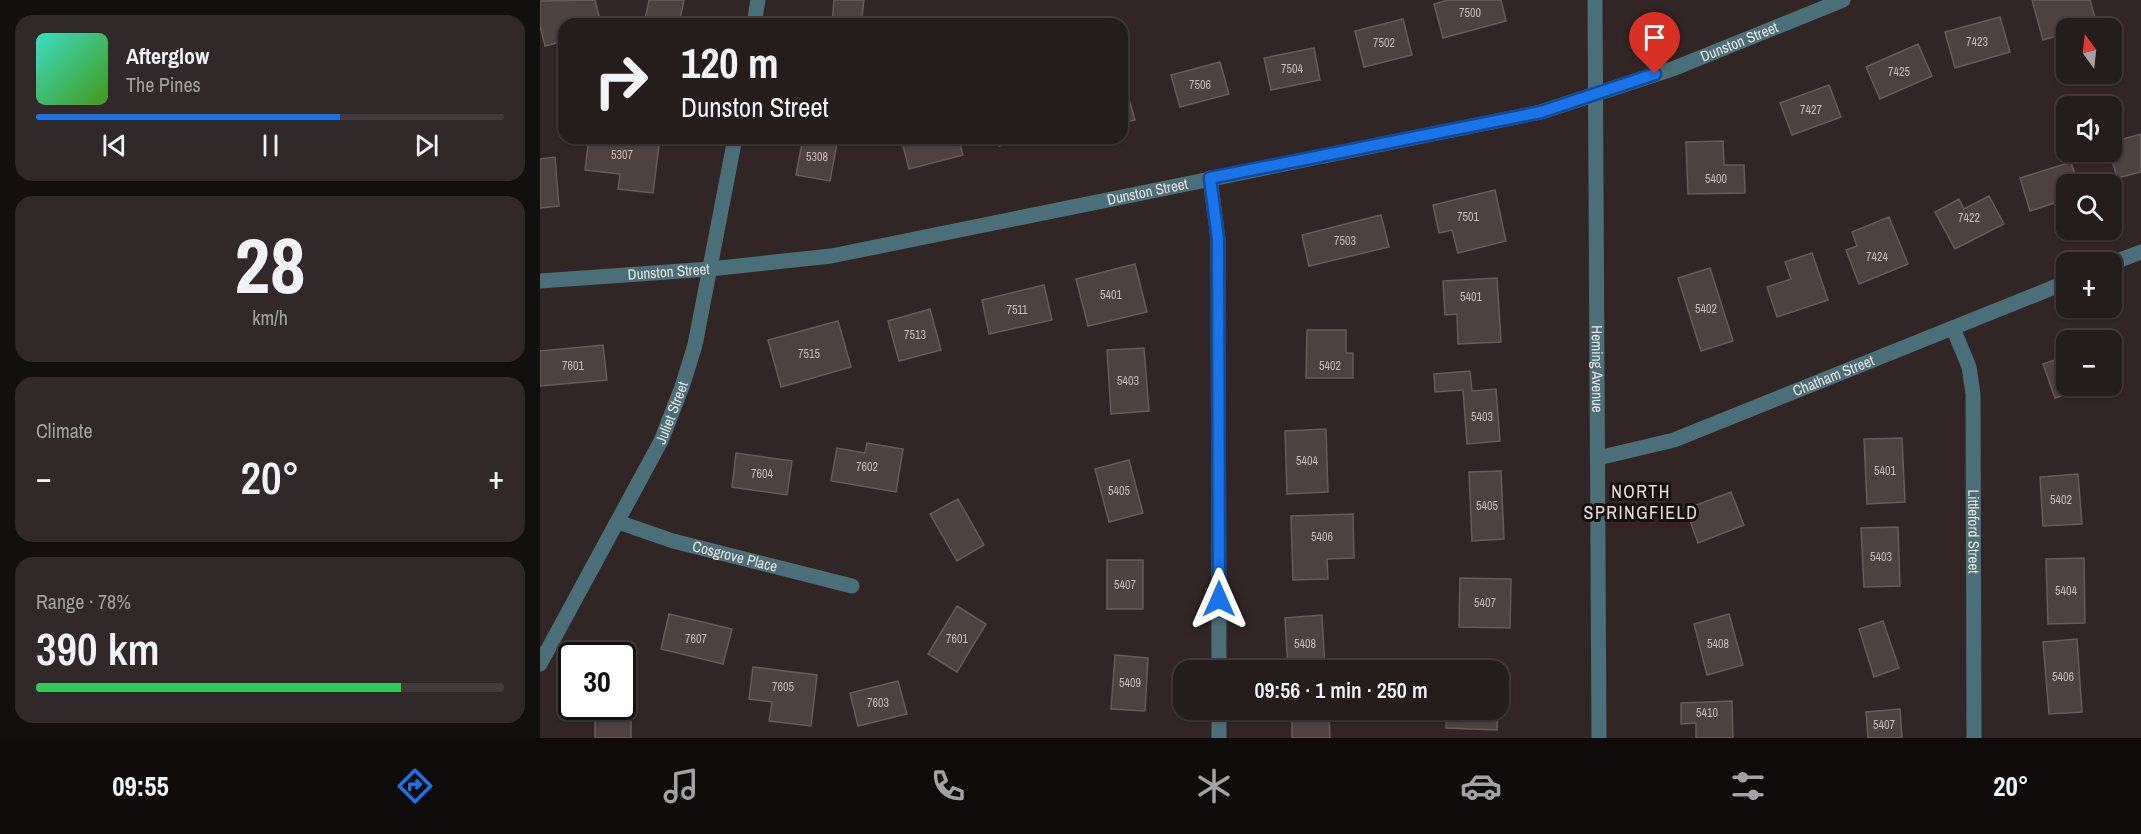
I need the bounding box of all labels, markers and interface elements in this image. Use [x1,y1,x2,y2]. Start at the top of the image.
house number: 7500 [1459,5,1481,21]
pin [1629,12,1680,74]
street label: Dunston Street [1697,16,1782,67]
north arrow [2056,18,2122,84]
map controls [2056,18,2122,396]
icon: arrive [1638,21,1671,54]
house number: 7423 [1966,34,1988,50]
text: 120 m [681,35,779,91]
house number: 7502 [1373,35,1395,51]
text: Afterglow [126,41,209,71]
icon: right [582,42,660,120]
house number: 7504 [1281,61,1303,77]
house number: 7425 [1888,64,1910,80]
text: The Pines [126,71,201,98]
house number: 7506 [1189,77,1211,93]
text: Dunston Street [681,89,829,125]
button: sound [2056,96,2122,162]
house number: 7427 [1800,102,1822,118]
icon: previous [98,129,131,162]
icon: pause [254,129,287,162]
icon: next [410,129,443,162]
house number: 5307 [611,147,633,163]
house number: 5308 [806,149,828,165]
house number: 5400 [1705,171,1727,187]
street label: Dunston Street [1105,173,1190,210]
button: search [2056,174,2122,240]
house number: 7501 [1457,209,1479,225]
house number: 7422 [1958,210,1980,226]
text: 28 [234,212,306,317]
house number: 7503 [1334,233,1356,249]
house number: 7424 [1866,249,1888,265]
button: + [2056,252,2122,318]
street label: Dunston Street [627,258,711,285]
house number: 5401 [1100,287,1122,303]
house number: 5401 [1460,289,1482,305]
house number: 5402 [1695,301,1717,317]
house number: 7511 [1006,302,1028,318]
text: km/h [252,304,288,331]
street label: Heming Avenue [1587,325,1608,413]
house number: 7513 [904,327,926,343]
button: − [2056,330,2122,396]
house number: 7515 [798,346,820,362]
street label: Chatham Street [1789,349,1878,401]
house number: 7601 [562,358,584,374]
house number: 5402 [1319,358,1341,374]
house number: 5403 [1117,373,1139,389]
street label: Juliet Street [650,378,693,447]
house number: 5403 [1471,409,1493,425]
text: Climate [36,417,93,444]
text: 20° [240,447,300,508]
house number: 5404 [1296,453,1318,469]
text: − [36,455,52,499]
text: + [488,455,504,499]
house number: 7602 [856,459,878,475]
house number: 5401 [1874,463,1896,479]
house number: 7604 [751,466,773,482]
district label: NORTH SPRINGFIELD [1584,479,1698,525]
house number: 5405 [1108,483,1130,499]
street label: Littleford Street [1963,489,1985,574]
house number: 5402 [2050,492,2072,508]
house number: 5405 [1476,498,1498,514]
house number: 5406 [1311,529,1333,545]
street label: Cosgrove Place [690,535,780,577]
house number: 5403 [1870,549,1892,565]
position arrow [1187,567,1251,631]
house number: 5407 [1114,577,1136,593]
house number: 5404 [2055,583,2077,599]
text: Range · 78% [36,588,131,615]
house number: 5407 [1474,595,1496,611]
text: 390 km [36,618,160,679]
house number: 7607 [685,631,707,647]
house number: 7601 [946,631,968,647]
house number: 5408 [1294,636,1316,652]
house number: 5408 [1707,636,1729,652]
speed limit sign: 30 [558,642,636,720]
house number: 5406 [2052,669,2074,685]
house number: 5409 [1119,675,1141,691]
text: 09:56 · 1 min · 250 m [1254,675,1428,705]
house number: 7605 [772,679,794,695]
house number: 7603 [867,695,889,711]
house number: 5410 [1696,705,1718,721]
house number: 5407 [1873,717,1895,733]
icon: directions [394,765,436,807]
icon: music [660,765,702,807]
icon: phone [927,765,969,807]
icon: climate [1193,765,1235,807]
icon: car [1460,765,1502,807]
icon: filters [1727,765,1769,807]
text: 09:55 [112,768,169,804]
text: 20° [1993,768,2029,804]

